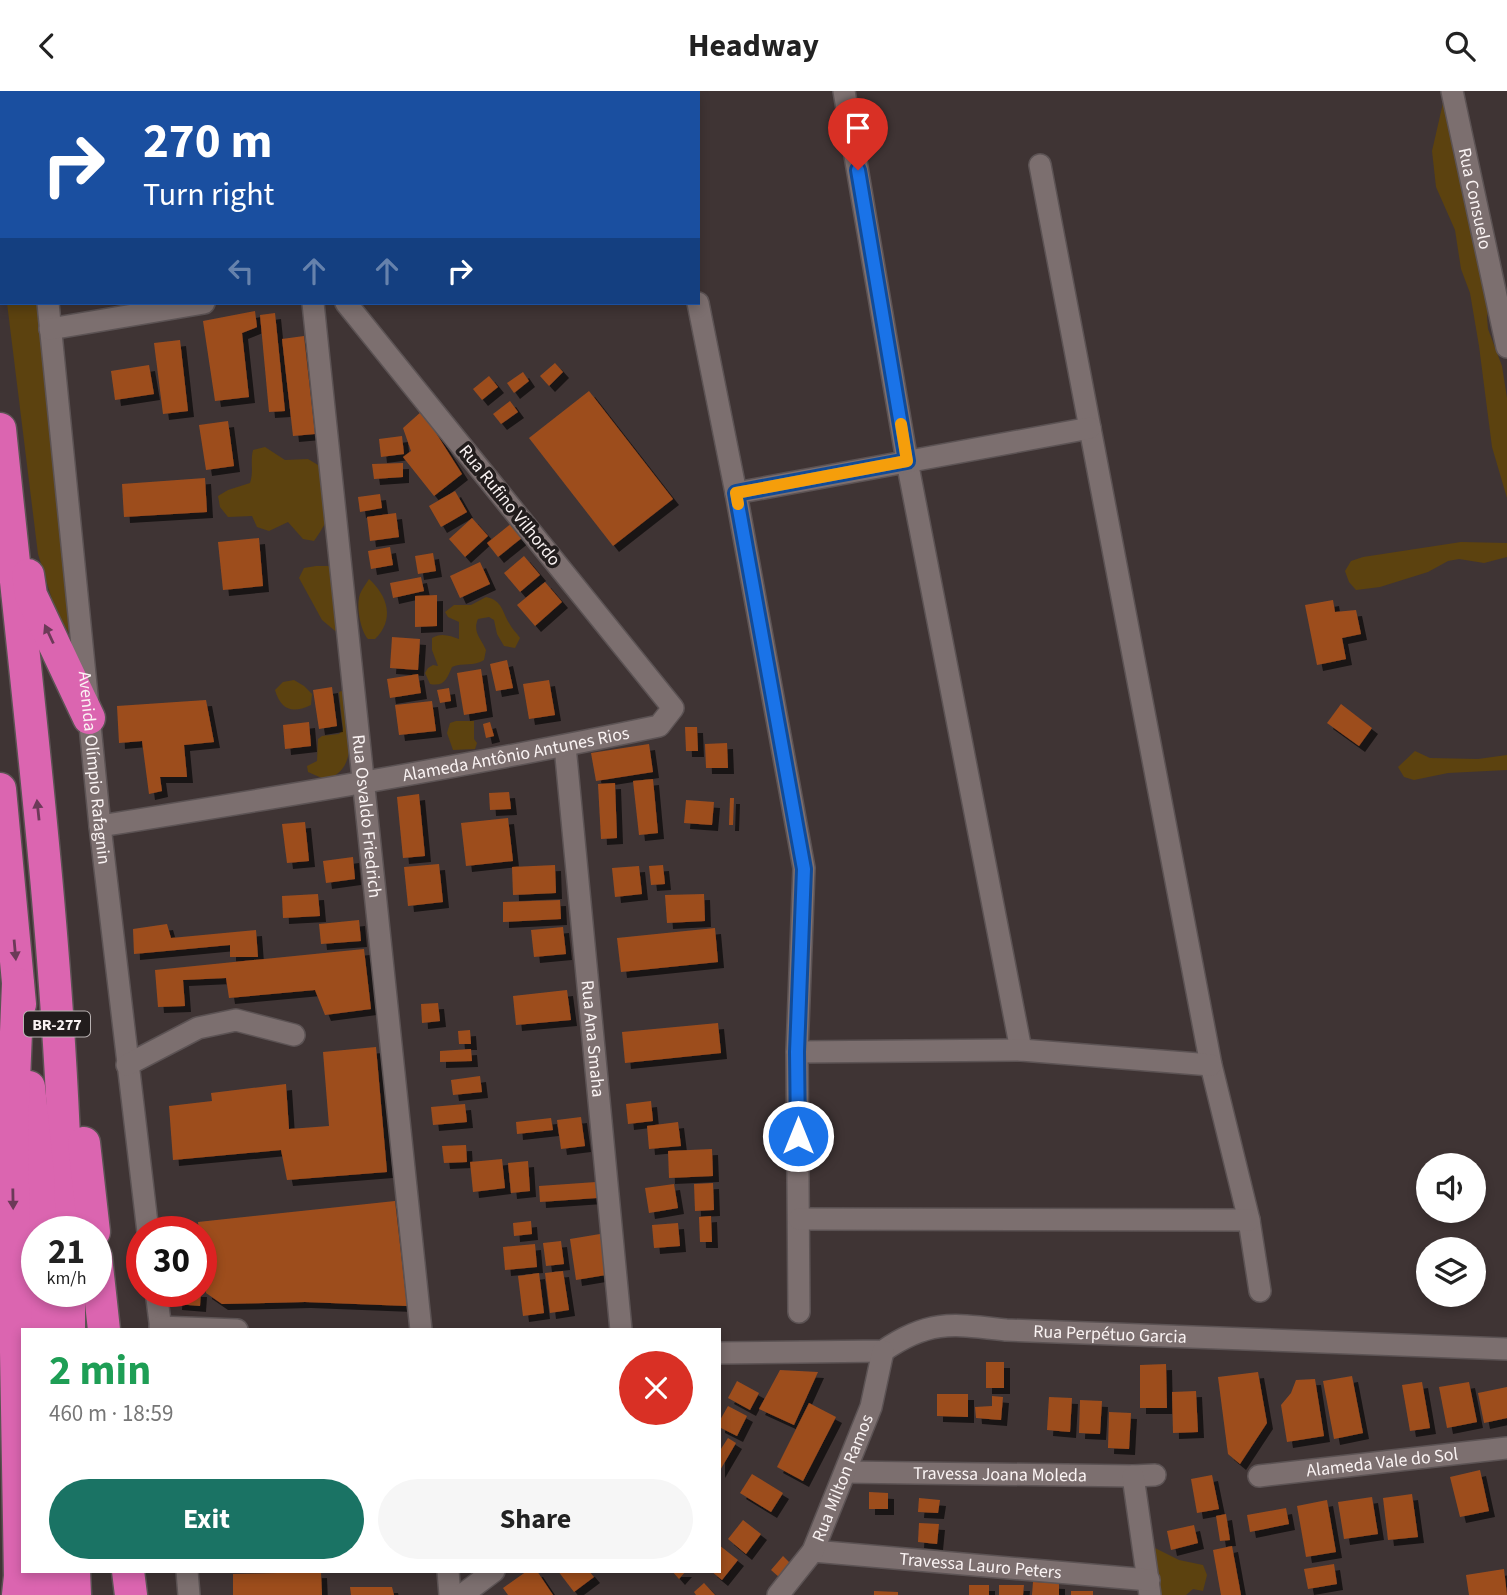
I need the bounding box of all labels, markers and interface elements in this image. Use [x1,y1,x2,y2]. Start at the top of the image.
text: Headway [688,23,819,69]
icon: back [28,27,66,65]
icon: search [1441,27,1479,65]
pin [828,98,888,170]
text: 270 m [143,107,272,177]
icon: arrive [839,109,877,147]
icon: right [28,119,119,210]
street label: Rua Consuelo [1452,146,1498,252]
text: Turn right [143,172,274,218]
icon: left [222,252,260,290]
icon: ahead [295,252,333,290]
icon: ahead [368,252,406,290]
icon: right [441,252,479,290]
street label: Rua Rufino Vilhordo [453,439,566,571]
one-way arrow [44,624,55,644]
street label: Avenida Olímpio Rafagnin [72,670,116,866]
street label: Alameda Antônio Antunes Rios [401,721,632,788]
street label: Rua Osvaldo Friedrich [345,733,387,899]
one-way arrow [32,798,43,820]
one-way arrow [10,940,21,962]
street label: Rua Ana Smaha [575,979,611,1098]
road number: BR-277 [24,1011,90,1036]
position arrow [761,1099,835,1173]
map controls [1416,1153,1486,1307]
button: sound [1416,1153,1486,1223]
one-way arrow [7,1189,19,1211]
speed limit sign: 30 [126,1216,217,1307]
text: 21 [48,1227,85,1277]
button: layers [1416,1237,1486,1307]
text: km/h [47,1266,86,1291]
street label: Rua Perpétuo Garcia [1033,1319,1187,1350]
text: 2 min [49,1341,151,1401]
button: close [619,1351,693,1425]
text: 460 m · 18:59 [49,1397,173,1430]
street label: Rua Milton Ramos [806,1411,880,1546]
street label: Alameda Vale do Sol [1305,1442,1459,1484]
street label: Travessa Joana Moleda [913,1461,1087,1488]
button: Exit [49,1479,364,1559]
button: Share [378,1479,693,1559]
street label: Travessa Lauro Peters [898,1546,1063,1585]

